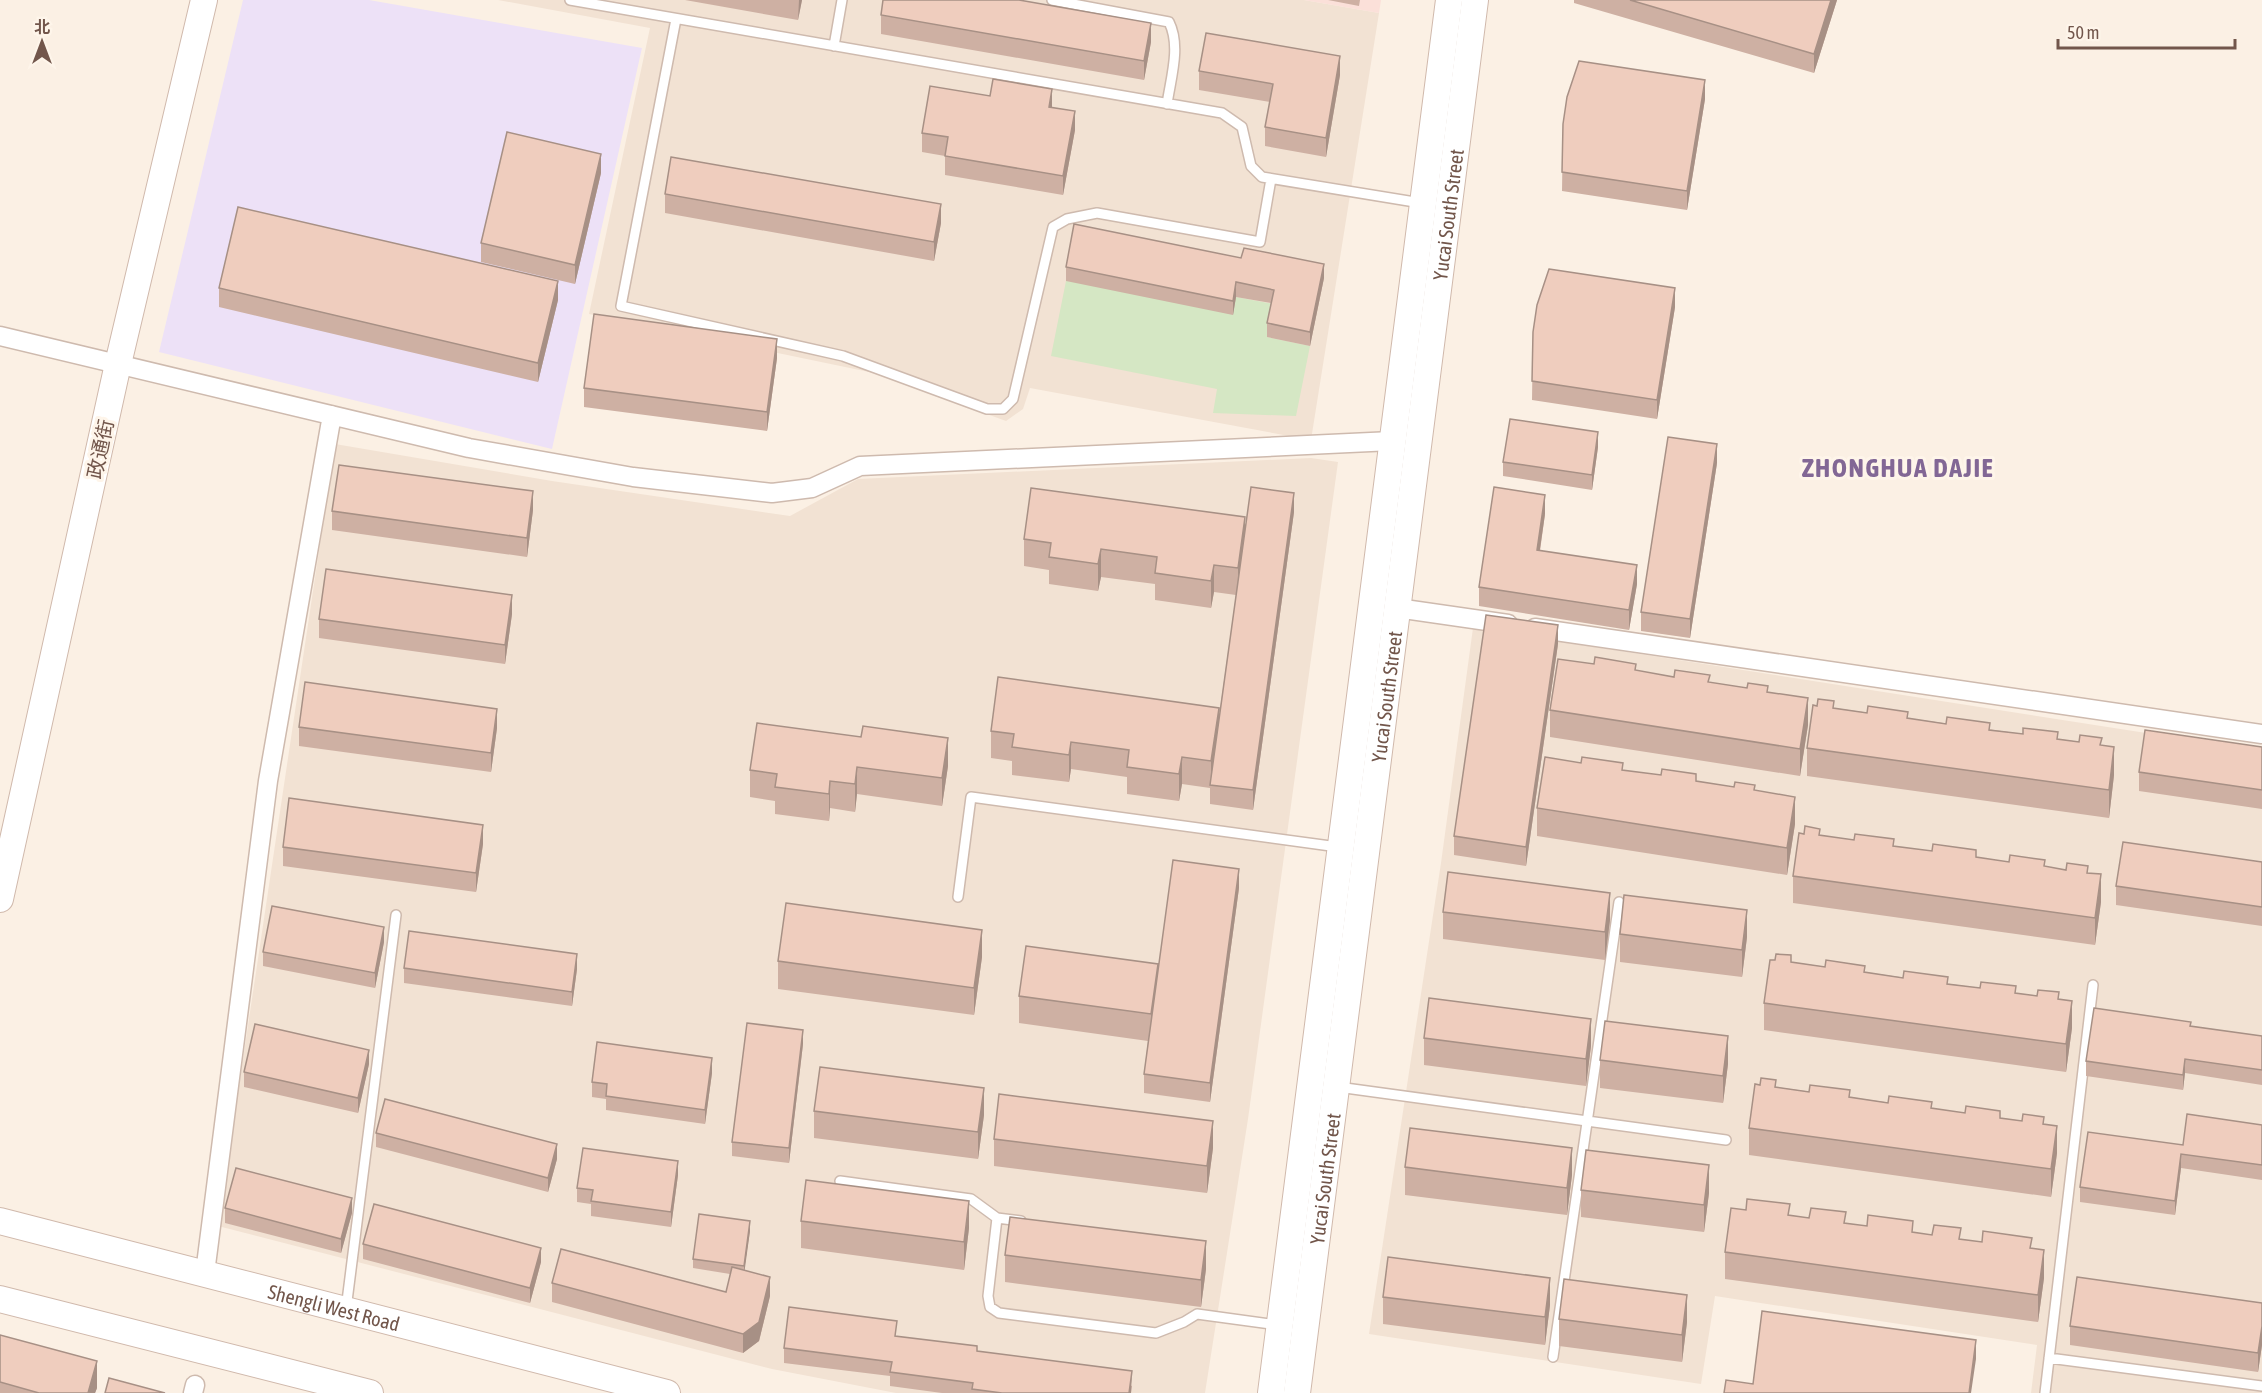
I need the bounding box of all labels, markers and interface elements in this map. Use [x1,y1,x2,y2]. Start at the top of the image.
north arrow [12,12,72,72]
scale bar [2058,12,2235,50]
text: 北 [34,18,50,36]
text: 50 m [2067,22,2099,43]
street label: Yucai South Street [1428,147,1467,282]
street label: 政通街 [83,417,117,481]
district label: ZHONGHUA DAJIE [1802,453,1994,483]
street label: Yucai South Street [1366,629,1406,764]
street label: Yucai South Street [1305,1111,1344,1246]
street label: Shengli West Road [266,1279,402,1335]

